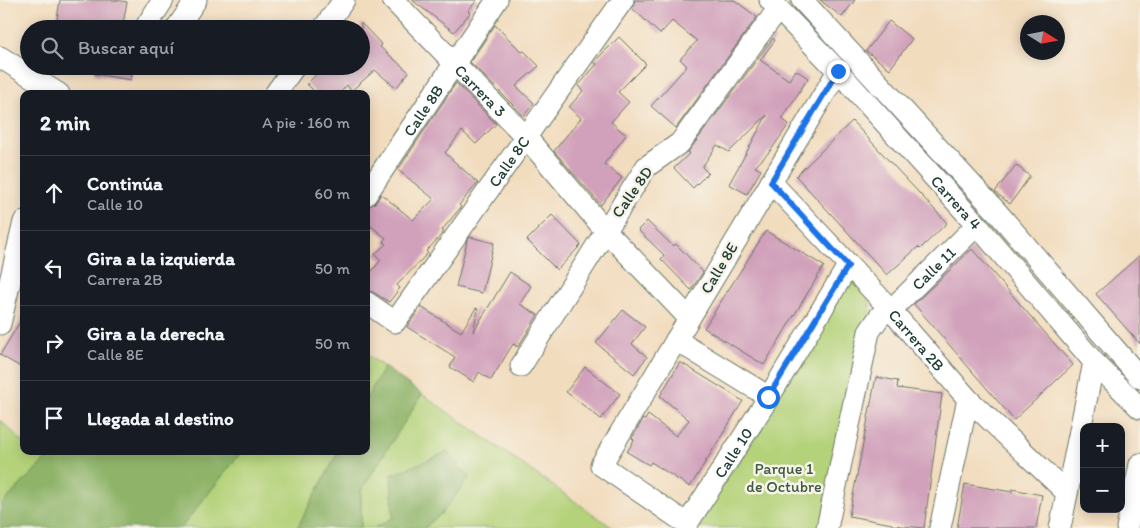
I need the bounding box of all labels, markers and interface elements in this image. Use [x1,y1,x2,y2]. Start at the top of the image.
north arrow [1020,15,1065,60]
search box [20,20,370,75]
icon: search [38,34,66,62]
text: Buscar aquí [78,36,174,59]
street label: Carrera 3 [451,60,511,121]
route end [827,60,850,83]
street label: Calle 8B [399,81,447,140]
text: 2 min [40,110,90,135]
text: A pie · 160 m [262,113,350,132]
street label: Calle 8C [484,132,533,191]
street label: Calle 8D [608,162,657,221]
street label: Carrera 4 [927,171,986,234]
text: Continúa [87,172,163,195]
icon: ahead [40,179,68,207]
text: 60 m [315,184,350,203]
text: Calle 10 [87,195,143,214]
street label: Calle 8E [696,239,742,297]
street label: Calle 11 [908,242,960,294]
text: Gira a la izquierda [87,247,235,270]
icon: left [40,254,68,282]
text: 50 m [315,259,350,278]
text: Carrera 2B [87,270,163,289]
street label: Carrera 2B [885,305,949,375]
text: Gira a la derecha [87,322,225,345]
icon: right [40,329,68,357]
text: 50 m [315,334,350,353]
text: Calle 8E [87,345,143,364]
route start [757,386,780,409]
icon: arrive [40,404,68,432]
text: Llegada al destino [87,407,234,430]
map controls [1080,423,1125,513]
button: + [1080,423,1125,468]
street label: Calle 10 [710,424,756,481]
park label: Parque 1 de Octubre [746,459,822,496]
button: − [1080,468,1125,513]

